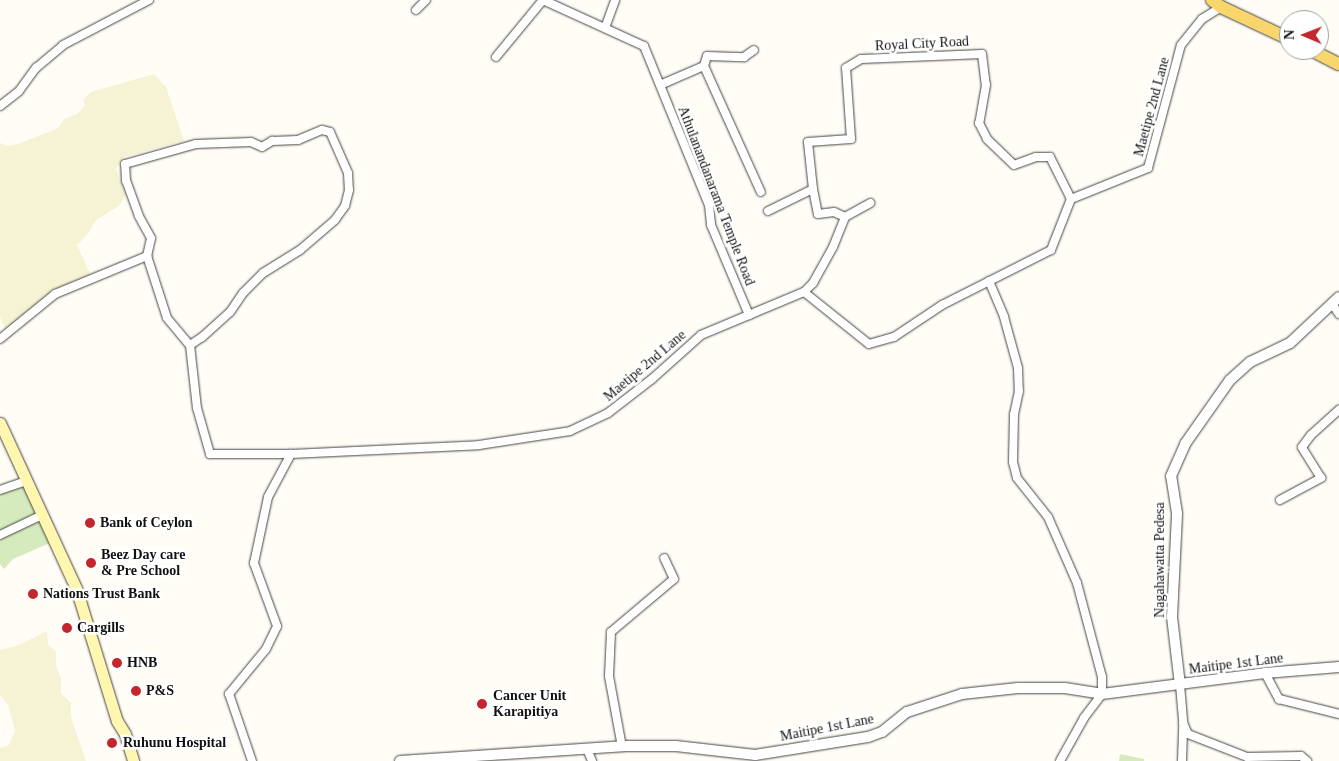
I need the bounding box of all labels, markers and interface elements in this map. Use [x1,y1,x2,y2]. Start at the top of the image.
north arrow [1279,10,1329,60]
text: N [1282,30,1297,40]
street label: Royal City Road [875,33,969,55]
street label: Maetipe 2nd Lane [1131,56,1173,158]
street label: Athulanandanarama Temple Road [674,104,758,288]
street label: Maetipe 2nd Lane [601,327,689,405]
street label: Nagahawatta Pedesa [1152,502,1168,618]
place label: Bank of Ceylon [100,515,193,531]
marker: Bank of Ceylon [84,517,96,529]
place label: Beez Day care & Pre School [101,547,185,580]
marker: Beez Day care & Pre School [85,557,97,569]
place label: Nations Trust Bank [43,586,160,602]
marker: Nations Trust Bank [27,588,39,600]
place label: Cargills [77,620,124,636]
marker: Cargills [61,622,73,634]
street label: Maitipe 1st Lane [1188,650,1284,678]
place label: HNB [127,655,157,671]
marker: HNB [111,657,123,669]
place label: P&S [146,683,174,699]
marker: P&S [130,685,142,697]
place label: Cancer Unit Karapitiya [493,688,566,720]
marker: Cancer Unit Karapitiya [475,697,489,711]
street label: Maitipe 1st Lane [779,711,875,745]
place label: Ruhunu Hospital [123,735,226,751]
marker: Ruhunu Hospital [105,736,119,750]

